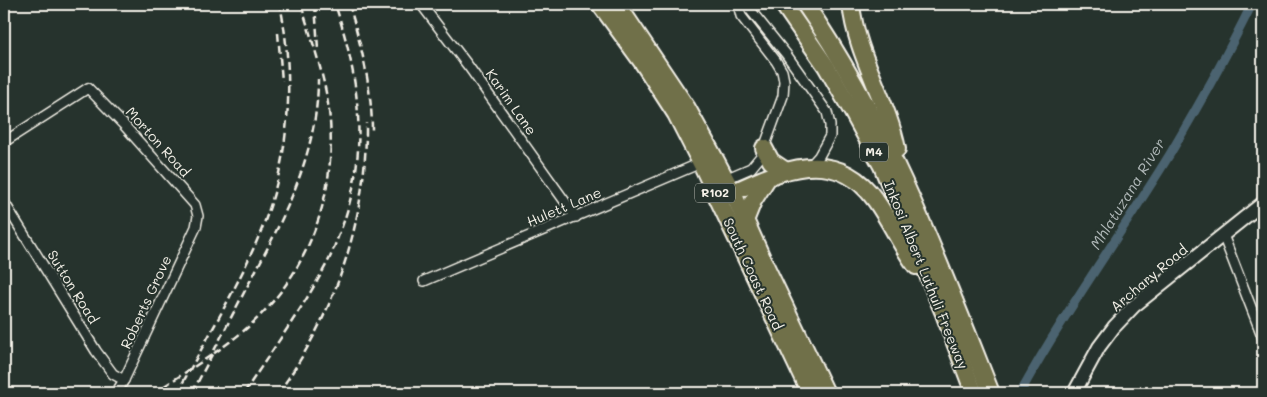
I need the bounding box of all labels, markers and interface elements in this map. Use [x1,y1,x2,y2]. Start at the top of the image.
street label: Karim Lane [482,65,541,139]
street label: Morton Road [122,103,195,181]
water label: Mhlatuzana River [1085,134,1170,253]
road number: M4 [860,142,888,162]
street label: Inkosi Albert Luthuli Freeway [880,178,973,372]
street label: Hulett Lane [524,182,604,231]
road number: R102 [695,184,735,202]
street label: South Coast Road [719,215,788,333]
street label: Archary Road [1106,240,1191,316]
street label: Sutton Road [43,246,104,327]
street label: Roberts Grove [116,252,176,352]

